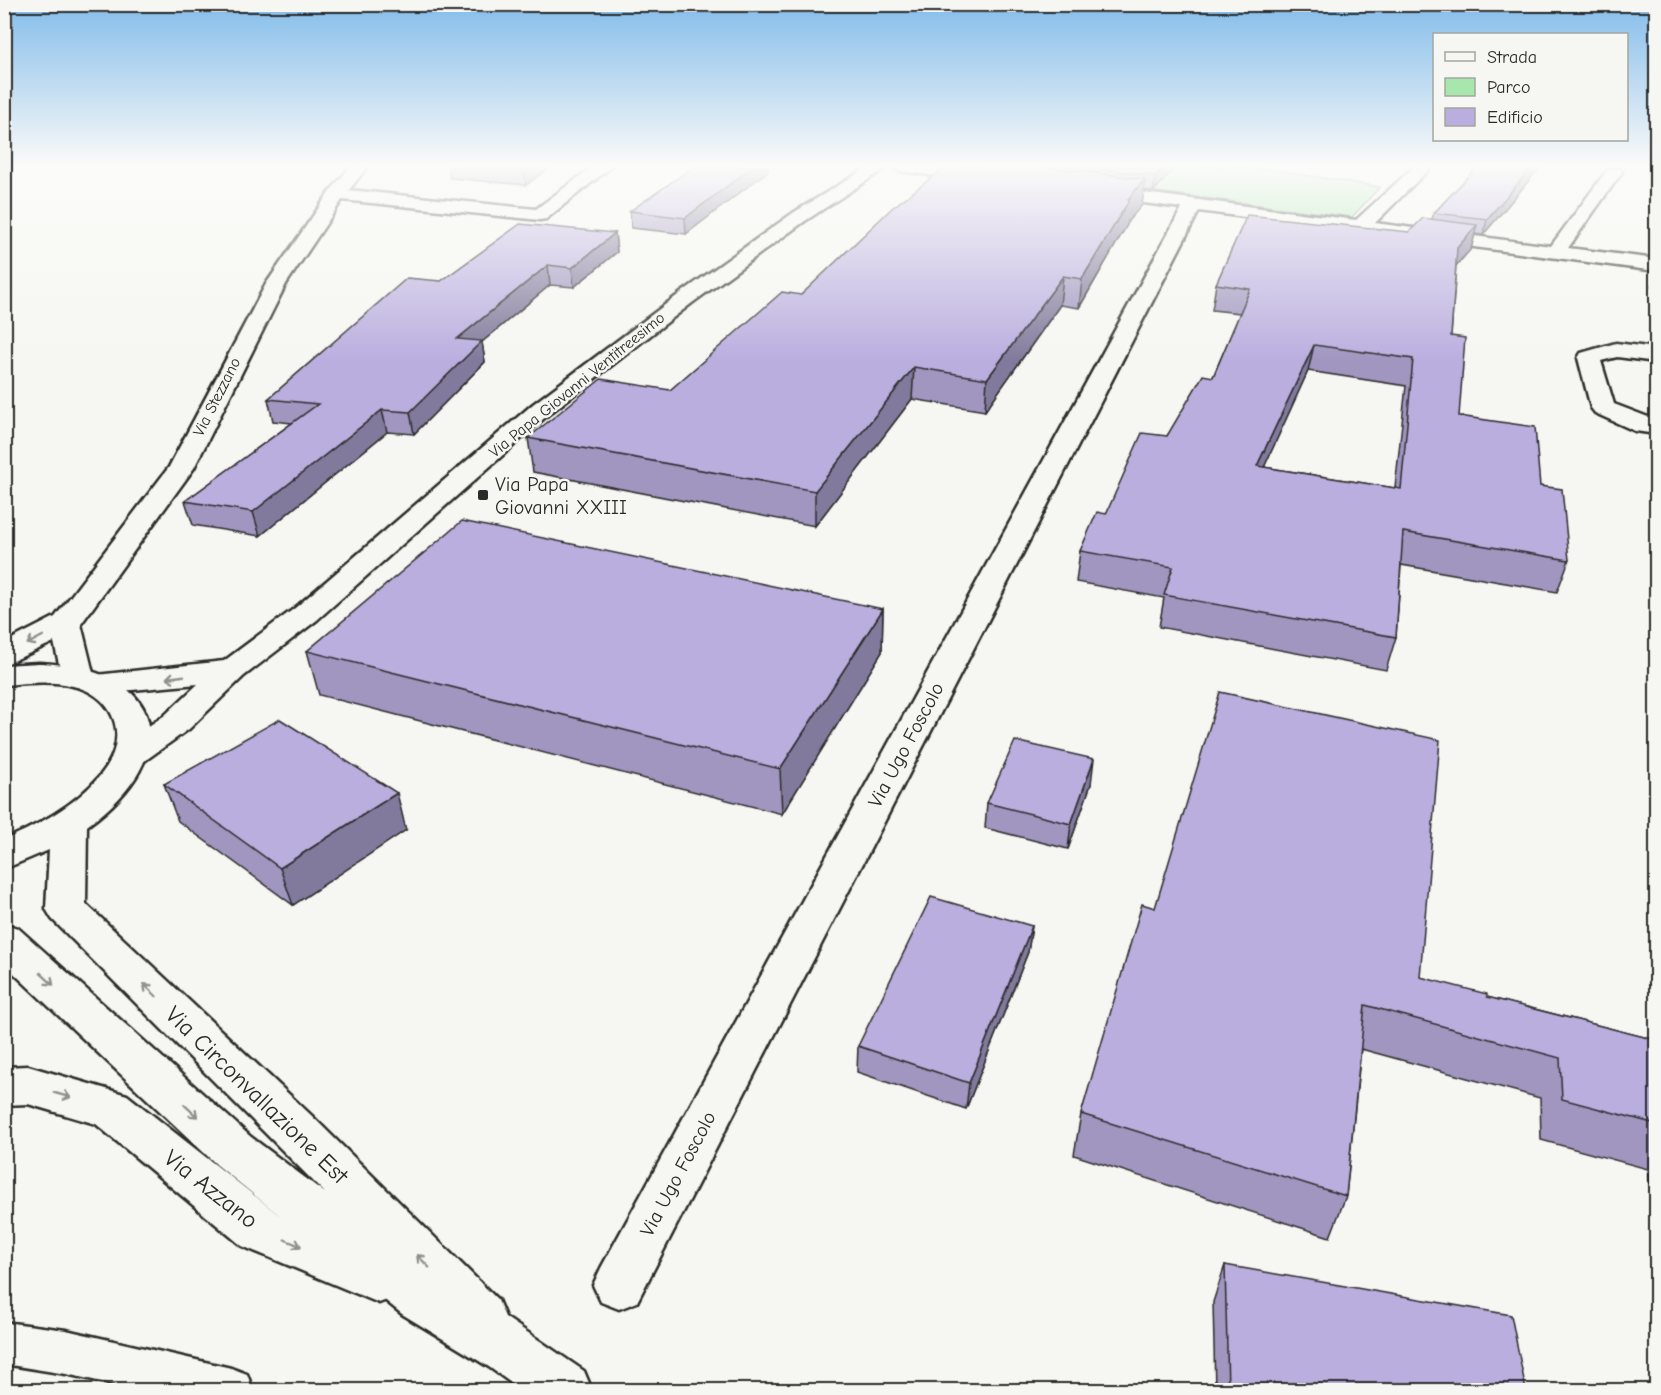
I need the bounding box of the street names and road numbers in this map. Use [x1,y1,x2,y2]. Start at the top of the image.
street label: Via Papa Giovanni Ventitreesimo [486,309,668,461]
street label: Via Stezzano [189,355,245,439]
street label: Via Ugo Foscolo [863,679,949,811]
street label: Via Circonvallazione Est [160,1000,355,1190]
street label: Via Ugo Foscolo [635,1108,721,1240]
street label: Via Azzano [159,1144,263,1234]

